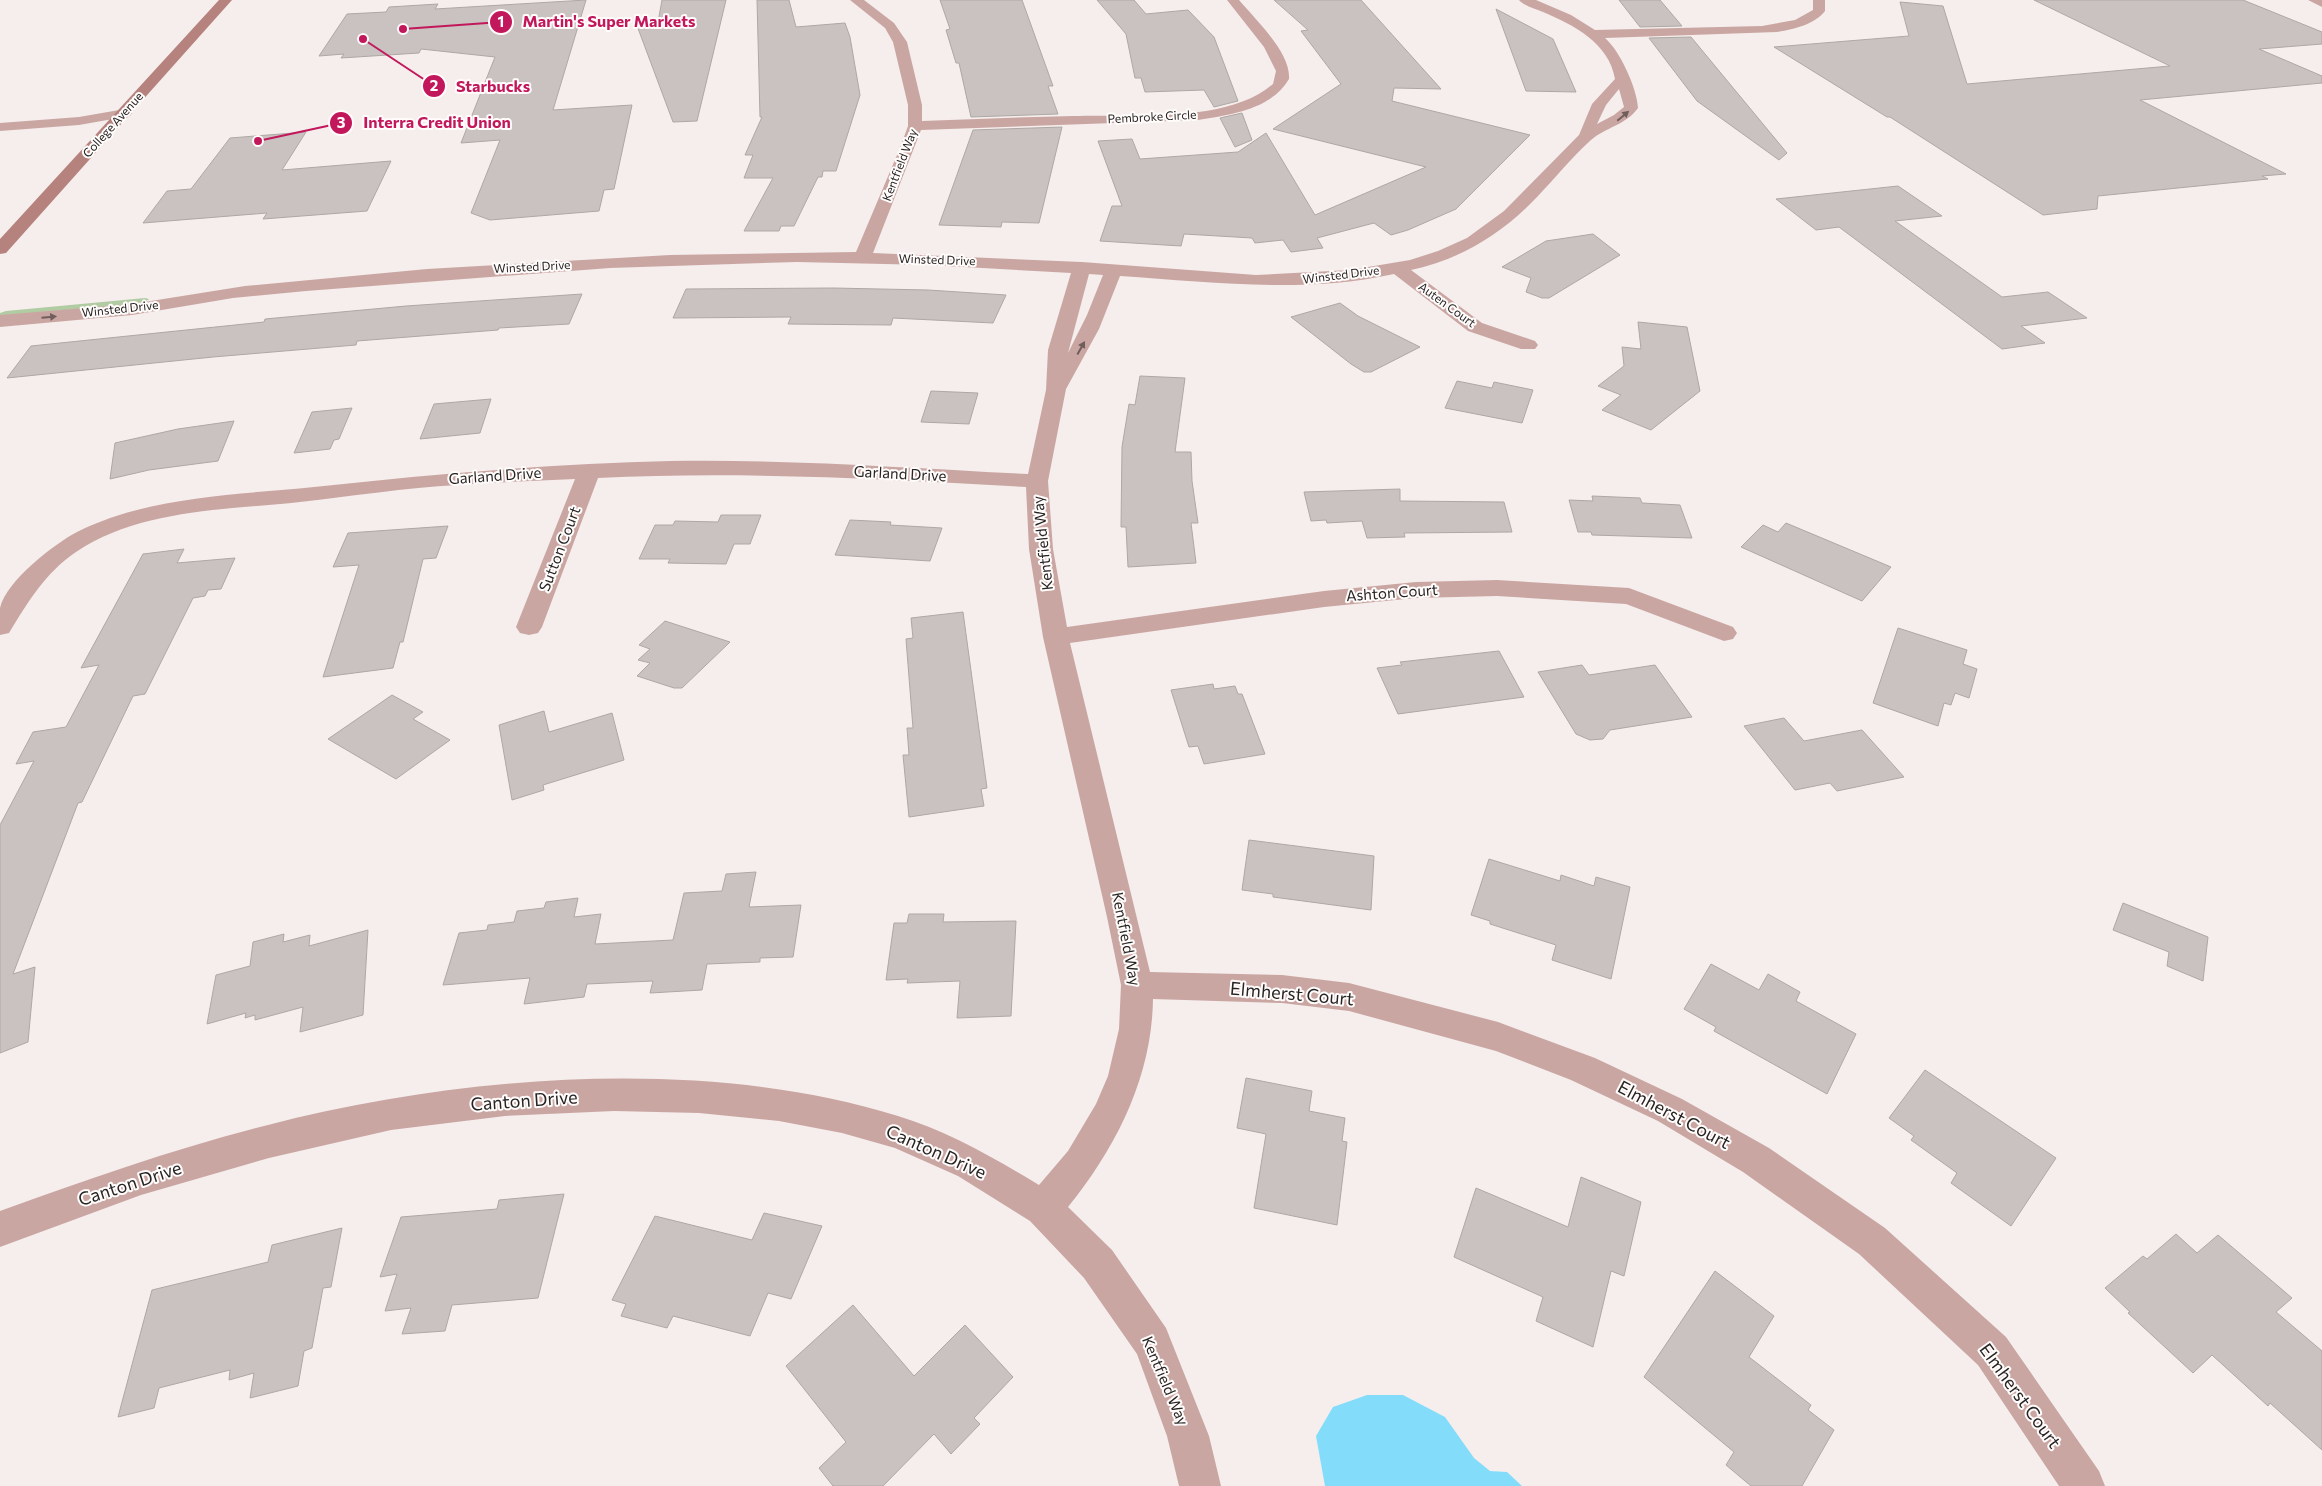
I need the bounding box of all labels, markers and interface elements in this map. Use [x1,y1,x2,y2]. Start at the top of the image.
callout: Martin's Super Markets [488,6,706,37]
text: Martin's Super Markets [523,11,695,30]
text: 1 [498,12,504,30]
callout: Starbucks [421,71,540,102]
text: 2 [430,76,438,94]
text: Starbucks [456,76,530,95]
street label: College Avenue [79,89,145,160]
callout: Interra Credit Union [328,107,521,138]
street label: Pembroke Circle [1107,107,1197,125]
one-way arrow [1616,110,1629,121]
text: Interra Credit Union [363,112,511,131]
text: 3 [337,113,346,131]
street label: Kentfield Way [879,127,919,203]
street label: Winsted Drive [898,251,976,267]
street label: Winsted Drive [493,257,571,275]
street label: Winsted Drive [1302,262,1380,286]
street label: Auten Court [1416,279,1479,330]
street label: Winsted Drive [81,297,159,319]
one-way arrow [41,312,57,320]
one-way arrow [1077,341,1085,355]
street label: Garland Drive [853,462,947,484]
street label: Garland Drive [448,463,542,487]
street label: Kentfield Way [1028,495,1056,591]
street label: Sutton Court [535,504,584,594]
street label: Ashton Court [1345,580,1438,604]
street label: Kentfield Way [1109,890,1145,987]
street label: Elmherst Court [1229,977,1355,1009]
street label: Elmherst Court [1614,1075,1735,1153]
street label: Canton Drive [470,1085,578,1115]
street label: Canton Drive [883,1119,990,1183]
street label: Canton Drive [75,1156,184,1210]
street label: Kentfield Way [1139,1333,1193,1428]
street label: Elmherst Court [1975,1339,2066,1452]

